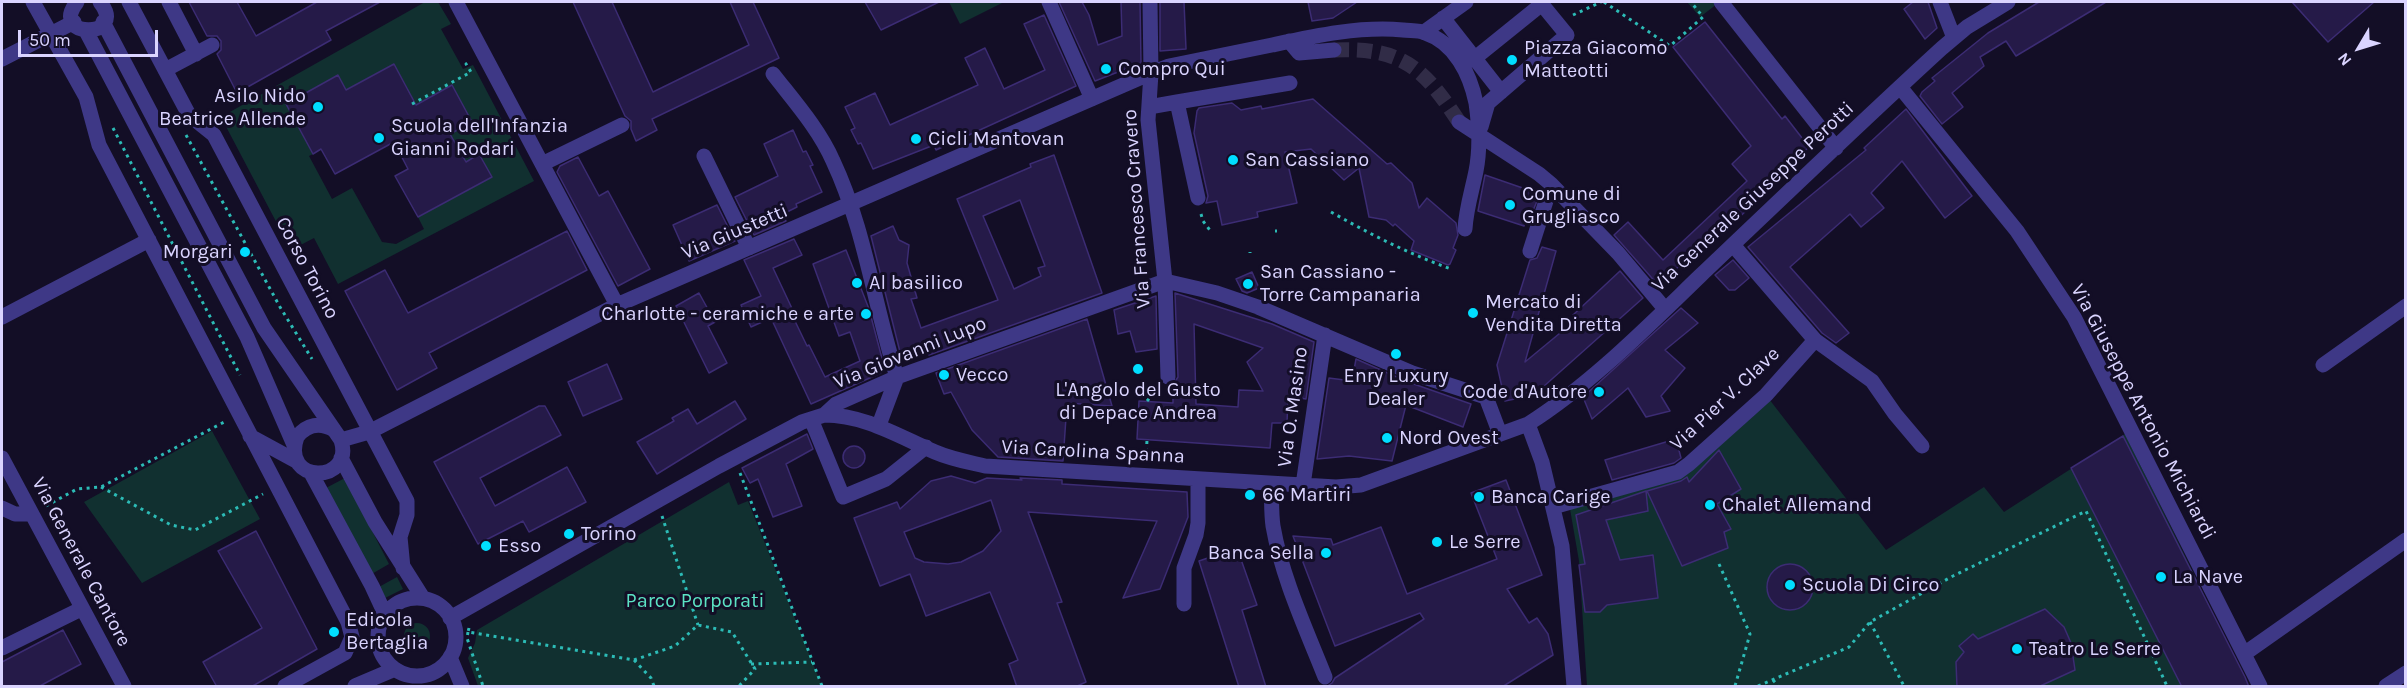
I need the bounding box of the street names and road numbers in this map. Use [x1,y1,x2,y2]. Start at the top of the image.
street label: Via Generale Giuseppe Perotti [1647,97,1859,297]
street label: Via Francesco Cravero [1118,108,1156,310]
street label: Via Giustetti [678,199,792,265]
street label: Corso Torino [270,213,344,323]
street label: Via Giuseppe Antonio Michiardi [2065,280,2221,544]
street label: Via Giovanni Lupo [830,311,990,395]
street label: Via Pier V. Clave [1665,342,1785,456]
street label: Via O. Masino [1273,345,1313,469]
street label: Via Carolina Spanna [1001,435,1185,469]
street label: Via Generale Cantore [26,473,136,651]

